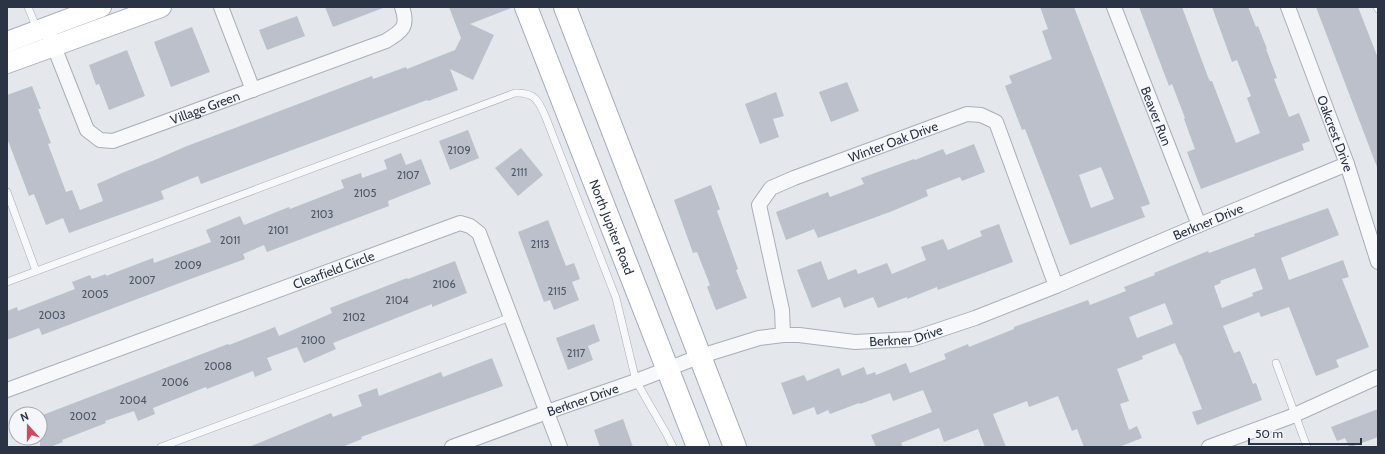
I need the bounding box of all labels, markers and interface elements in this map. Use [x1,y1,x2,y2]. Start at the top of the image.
street label: Beaver Run [1138,84,1175,148]
street label: Village Green [168,87,242,127]
street label: Oakcrest Drive [1314,93,1357,174]
street label: Winter Oak Drive [846,117,940,165]
house number: 2109 [447,143,471,157]
house number: 2111 [511,165,527,179]
house number: 2107 [397,168,420,182]
street label: North Jupiter Road [586,177,638,277]
house number: 2105 [354,186,377,200]
street label: Berkner Drive [1170,200,1246,243]
house number: 2103 [311,207,334,221]
house number: 2101 [268,223,288,237]
house number: 2011 [220,233,240,247]
house number: 2113 [531,237,549,251]
street label: Clearfield Circle [291,247,377,292]
house number: 2009 [174,258,202,272]
house number: 2007 [129,273,156,287]
house number: 2106 [432,277,456,291]
house number: 2115 [548,284,566,298]
house number: 2005 [81,287,109,301]
house number: 2104 [385,293,409,307]
house number: 2003 [38,308,66,322]
house number: 2102 [343,310,366,324]
street label: Berkner Drive [869,321,945,349]
house number: 2100 [301,333,326,347]
house number: 2117 [567,346,586,360]
house number: 2008 [204,359,232,373]
house number: 2006 [161,375,189,389]
street label: Berkner Drive [545,380,621,419]
house number: 2004 [119,393,147,407]
north arrow [8,406,48,446]
text: N [18,409,31,425]
house number: 2002 [70,409,97,423]
scale bar [1249,420,1361,446]
text: 50 m [1255,426,1283,441]

